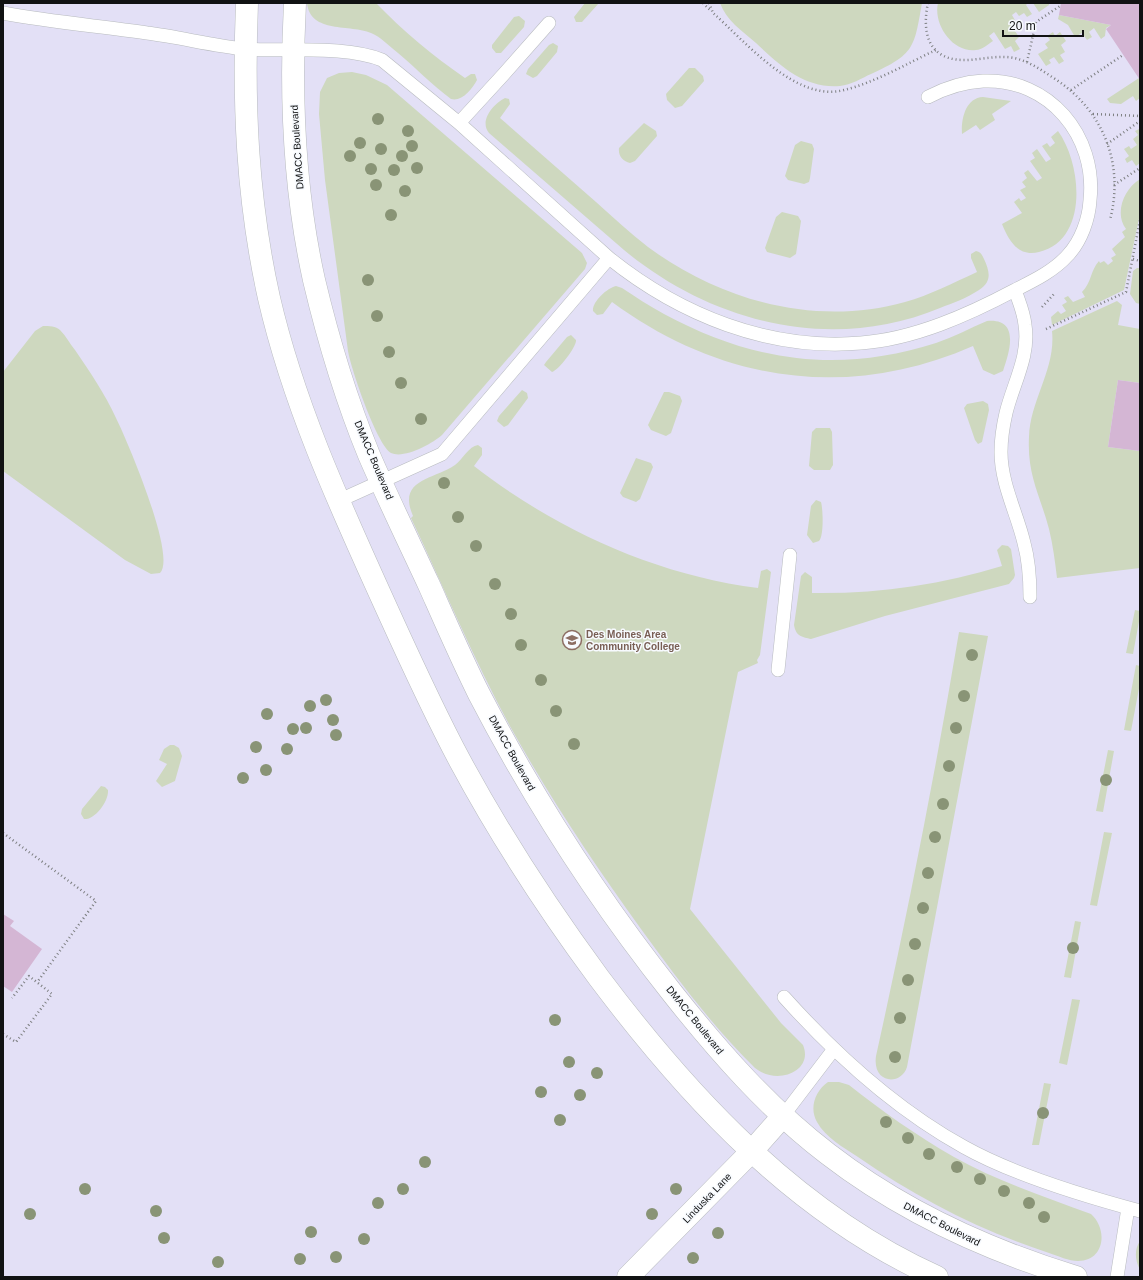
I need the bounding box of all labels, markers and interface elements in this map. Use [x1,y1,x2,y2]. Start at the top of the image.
scale bar [1003,12,1083,38]
text: 20 m [1009,19,1036,33]
street label: DMACC Boulevard [289,104,305,190]
street label: DMACC Boulevard [352,419,396,501]
school or university icon: Des Moines Area Community College [561,629,583,651]
place label: Des Moines Area Community College [586,629,680,652]
street label: DMACC Boulevard [487,713,537,793]
street label: DMACC Boulevard [664,984,726,1056]
street label: Linduska Lane [680,1170,734,1225]
street label: DMACC Boulevard [902,1200,982,1248]

